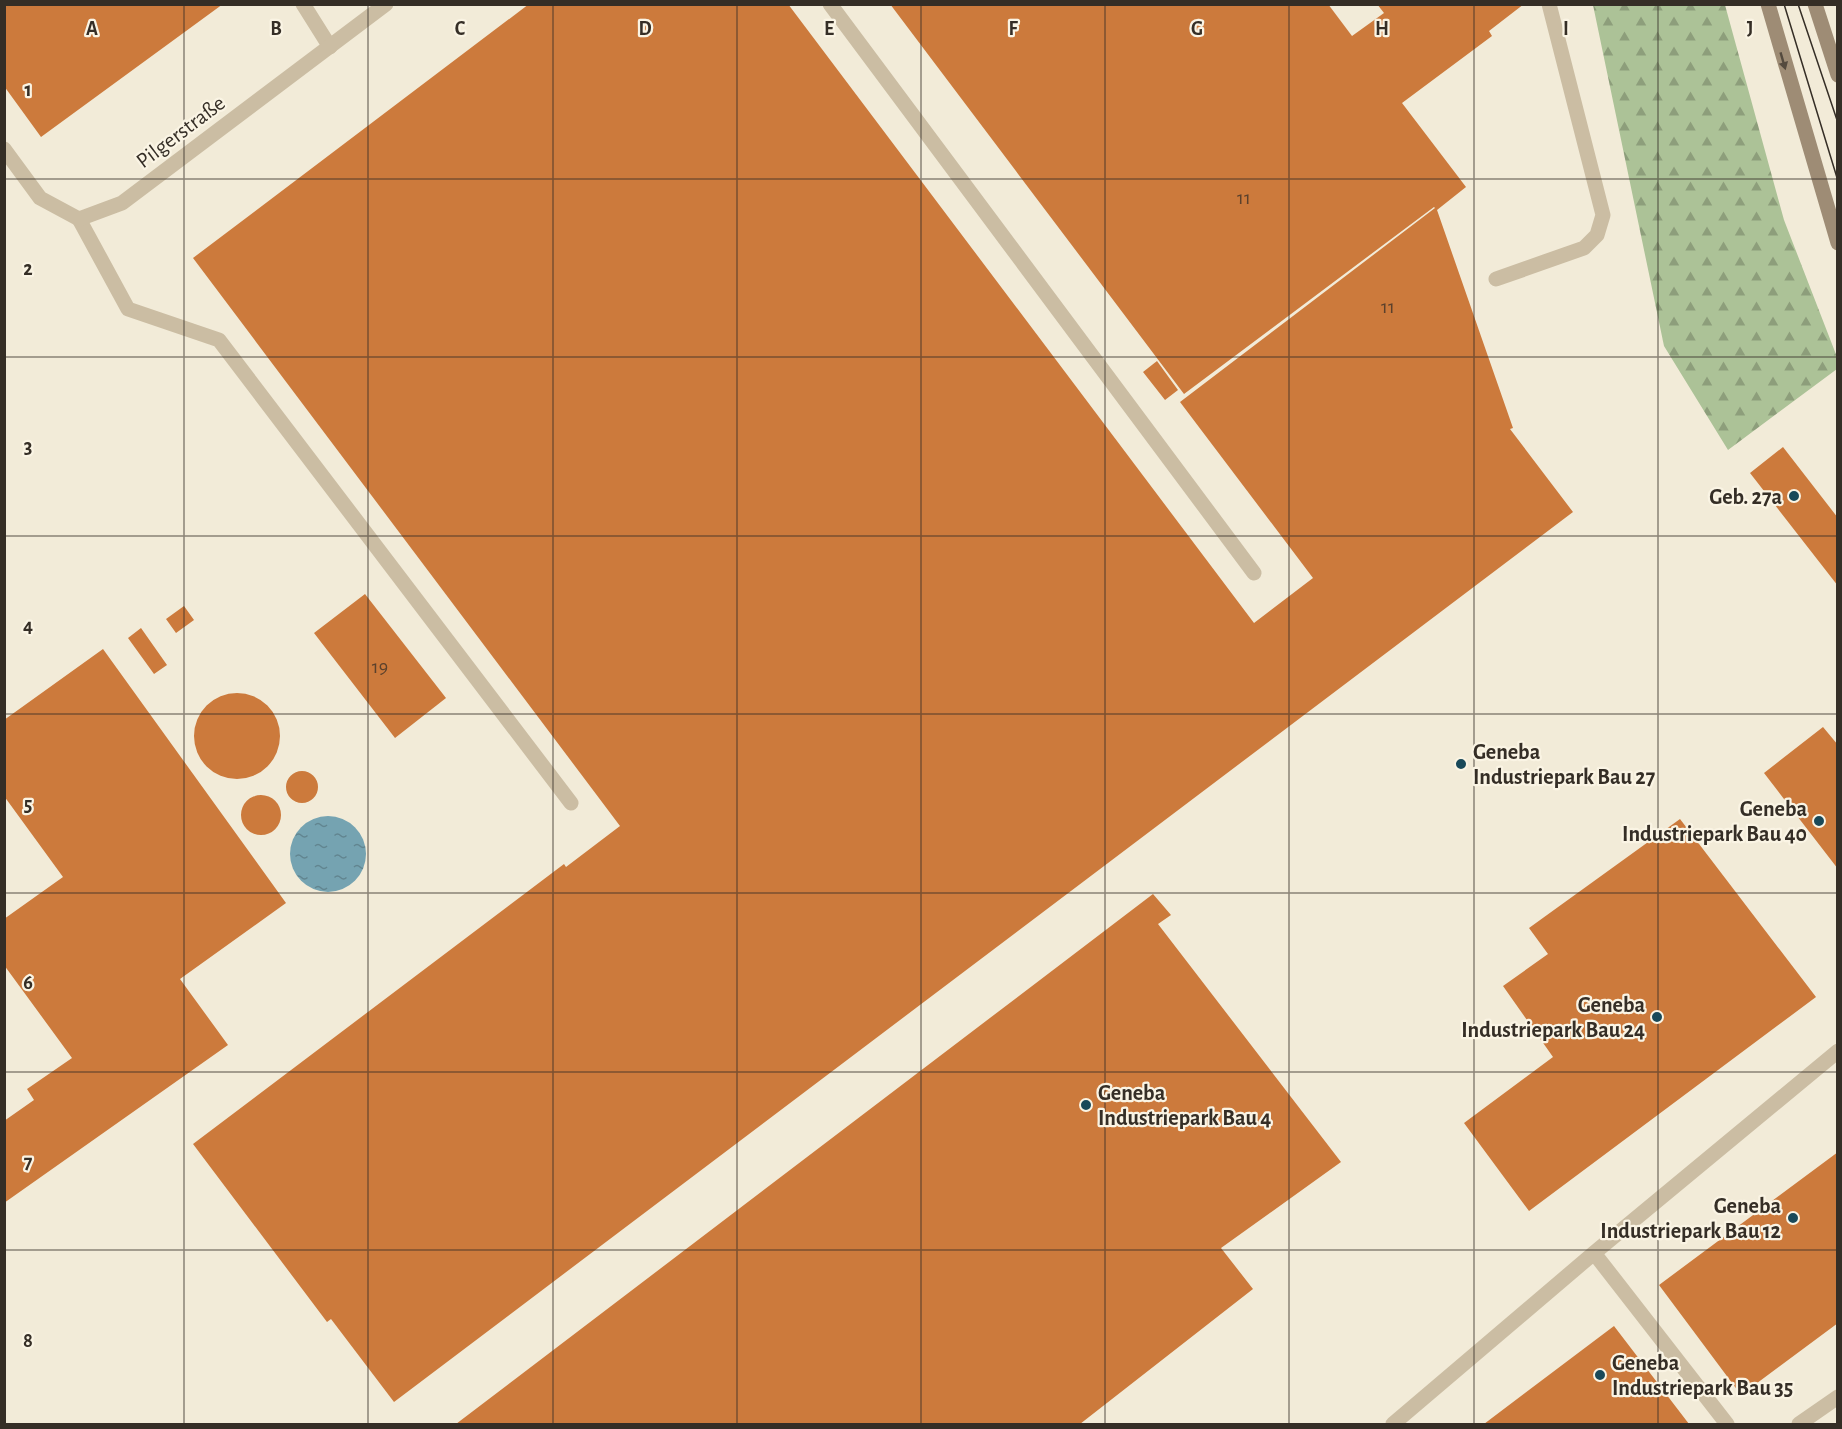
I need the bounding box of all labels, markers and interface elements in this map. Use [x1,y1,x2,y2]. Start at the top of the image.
text: A [86,19,98,39]
text: B [270,19,282,39]
text: C [455,19,466,39]
text: D [638,19,652,39]
text: E [824,19,834,39]
text: F [1008,19,1018,39]
text: G [1191,19,1203,39]
text: H [1375,19,1389,39]
text: I [1563,19,1569,39]
text: J [1747,19,1753,39]
one-way arrow [1779,52,1788,70]
text: 1 [24,80,32,100]
street label: Pilgerstraße [132,92,229,172]
house number: 11 [1237,188,1251,208]
text: 2 [23,259,33,279]
house number: 11 [1381,297,1395,317]
text: 3 [24,437,32,457]
place label: Geb. 27a [1709,486,1782,508]
marker: Geb. 27a [1787,489,1801,503]
text: 4 [23,616,33,636]
house number: 19 [372,657,388,677]
place label: Geneba Industriepark Bau 27 [1473,741,1655,788]
marker: Geneba Industriepark Bau 27 [1454,757,1468,771]
text: 5 [24,795,32,815]
place label: Geneba Industriepark Bau 40 [1622,798,1807,845]
marker: Geneba Industriepark Bau 40 [1812,814,1826,828]
text: 6 [23,973,33,993]
place label: Geneba Industriepark Bau 24 [1461,994,1645,1041]
marker: Geneba Industriepark Bau 24 [1650,1010,1664,1024]
place label: Geneba Industriepark Bau 4 [1098,1082,1271,1129]
marker: Geneba Industriepark Bau 4 [1079,1098,1093,1112]
text: 7 [24,1152,33,1172]
place label: Geneba Industriepark Bau 12 [1600,1195,1781,1242]
marker: Geneba Industriepark Bau 12 [1786,1211,1800,1225]
text: 8 [23,1331,33,1351]
place label: Geneba Industriepark Bau 35 [1612,1352,1793,1399]
marker: Geneba Industriepark Bau 35 [1593,1368,1607,1382]

